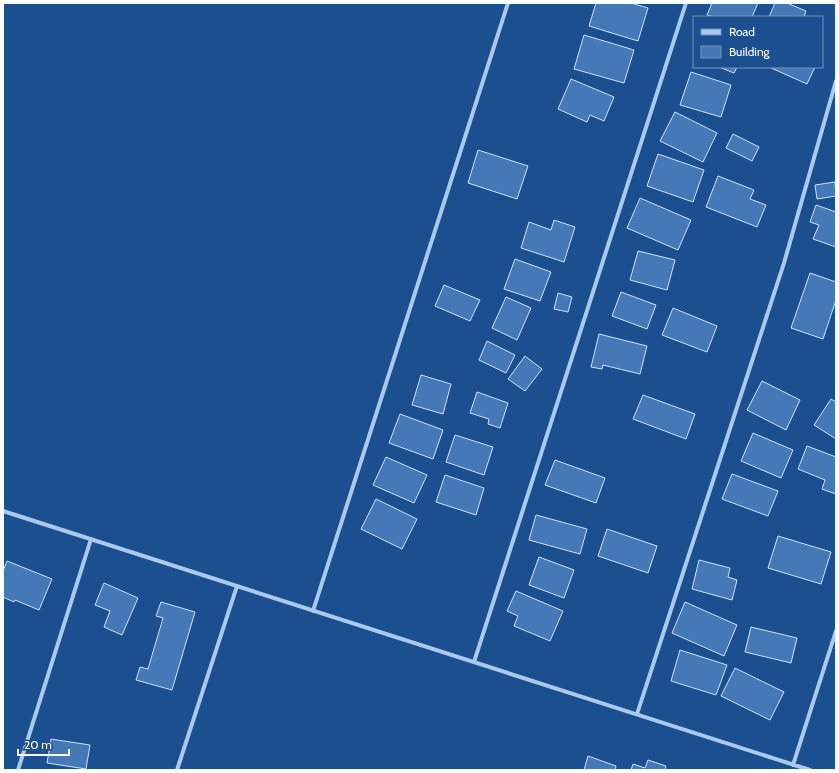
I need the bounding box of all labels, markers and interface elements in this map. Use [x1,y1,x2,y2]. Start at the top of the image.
legend [693,16,823,68]
text: Road [729,24,755,39]
text: Building [729,44,771,59]
scale bar [18,731,69,757]
text: 20 m [24,737,52,752]

